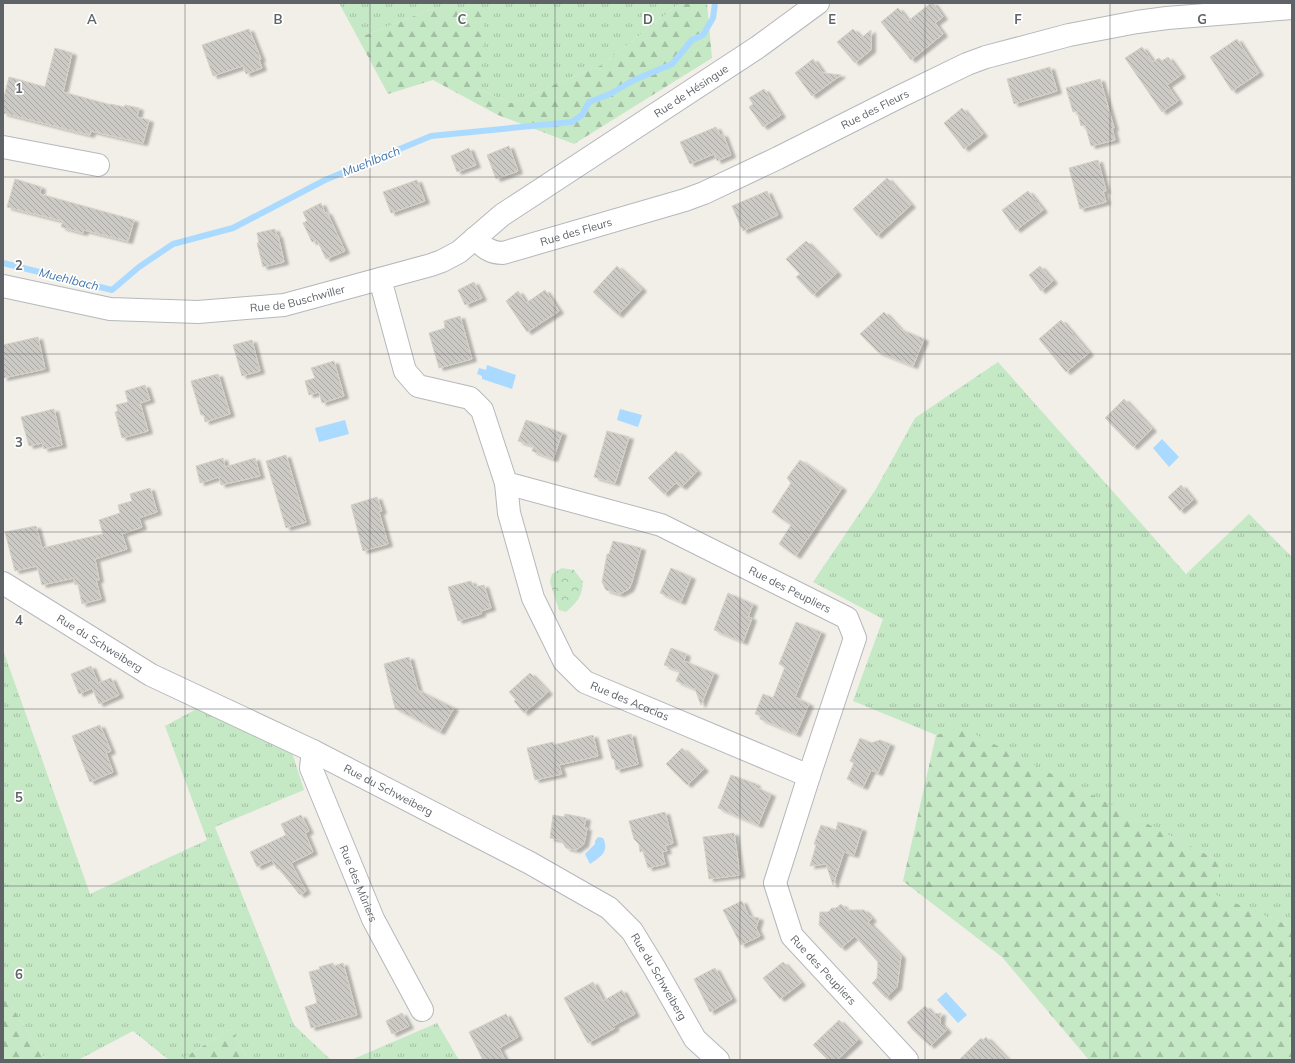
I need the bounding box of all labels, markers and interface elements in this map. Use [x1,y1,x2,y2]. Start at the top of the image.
text: A [87,11,97,27]
text: B [274,11,283,27]
text: C [458,11,467,27]
text: D [643,11,653,27]
text: E [828,11,836,27]
text: F [1014,11,1022,27]
text: G [1197,11,1207,27]
street label: Rue de Hésingue [651,61,731,120]
text: 1 [15,80,23,96]
street label: Rue des Fleurs [838,86,911,132]
water label: Muehlbach [340,143,402,179]
street label: Rue des Fleurs [538,215,614,249]
text: 2 [15,257,23,273]
water label: Muehlbach [38,264,100,294]
street label: Rue de Buschwiller [249,282,346,315]
text: 3 [15,434,23,450]
street label: Rue des Peupliers [746,563,833,616]
street label: Rue du Schweiberg [54,611,145,675]
text: 4 [15,612,23,628]
street label: Rue des Acacias [588,678,671,724]
street label: Rue du Schweiberg [341,761,435,819]
text: 5 [15,789,23,805]
street label: Rue des Mûriers [336,843,380,924]
street label: Rue du Schweiberg [628,931,690,1023]
street label: Rue des Peupliers [788,932,859,1008]
text: 6 [15,966,23,982]

